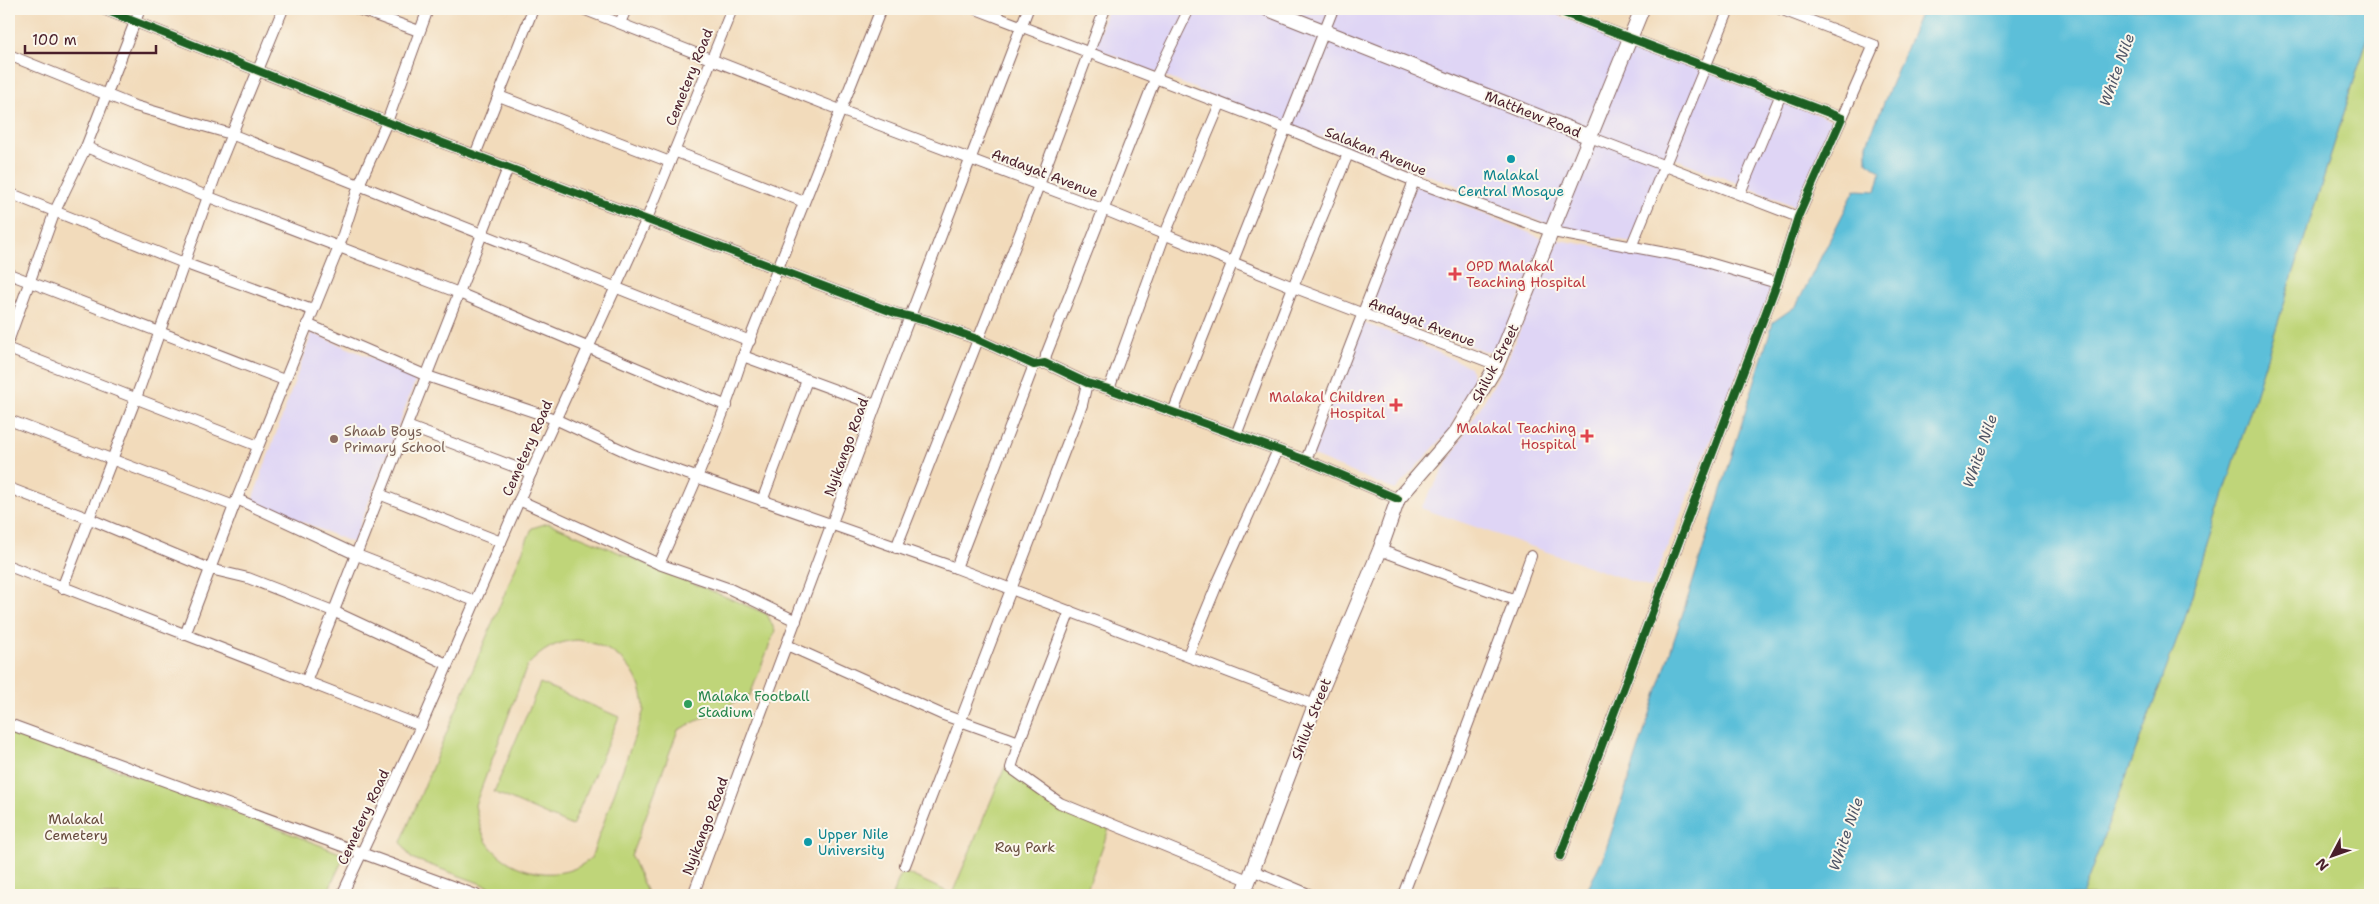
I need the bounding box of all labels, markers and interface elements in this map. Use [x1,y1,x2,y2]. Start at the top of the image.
scale bar [25,22,156,54]
street label: Cemetery Road [661,26,717,128]
text: 100 m [32,30,77,50]
water label: White Nile [2095,31,2139,109]
street label: Matthew Road [1482,87,1584,141]
street label: Salakan Avenue [1322,122,1430,180]
street label: Andayat Avenue [989,144,1101,202]
marker: Malakal Central Mosque [1505,153,1517,165]
place label: Malakal Central Mosque [1458,166,1564,200]
place label: OPD Malakal Teaching Hospital [1466,257,1586,291]
marker: OPD Malakal Teaching Hospital [1448,267,1462,281]
street label: Andayat Avenue [1366,293,1478,351]
street label: Shiluk Street [1467,321,1523,405]
place label: Malakal Children Hospital [1269,388,1386,422]
street label: Nyikango Road [820,395,872,499]
street label: Cemetery Road [498,397,556,499]
marker: Malakal Children Hospital [1389,398,1403,412]
water label: White Nile [1958,412,2002,490]
place label: Malakal Teaching Hospital [1456,419,1577,453]
place label: Shaab Boys Primary School [344,422,446,456]
marker: Malakal Teaching Hospital [1580,429,1594,443]
marker: Shaab Boys Primary School [328,433,340,445]
street label: Shiluk Street [1287,676,1335,762]
place label: Malaka Football Stadium [698,687,810,721]
marker: Malaka Football Stadium [682,698,694,710]
street label: Cemetery Road [333,766,393,868]
street label: Nyikango Road [678,774,732,878]
water label: White Nile [1824,795,1868,873]
park label: Malakal Cemetery [44,810,108,844]
place label: Upper Nile University [818,825,889,859]
north arrow [2306,832,2356,882]
marker: Upper Nile University [802,836,814,848]
park label: Ray Park [995,838,1055,856]
text: N [2312,854,2333,875]

